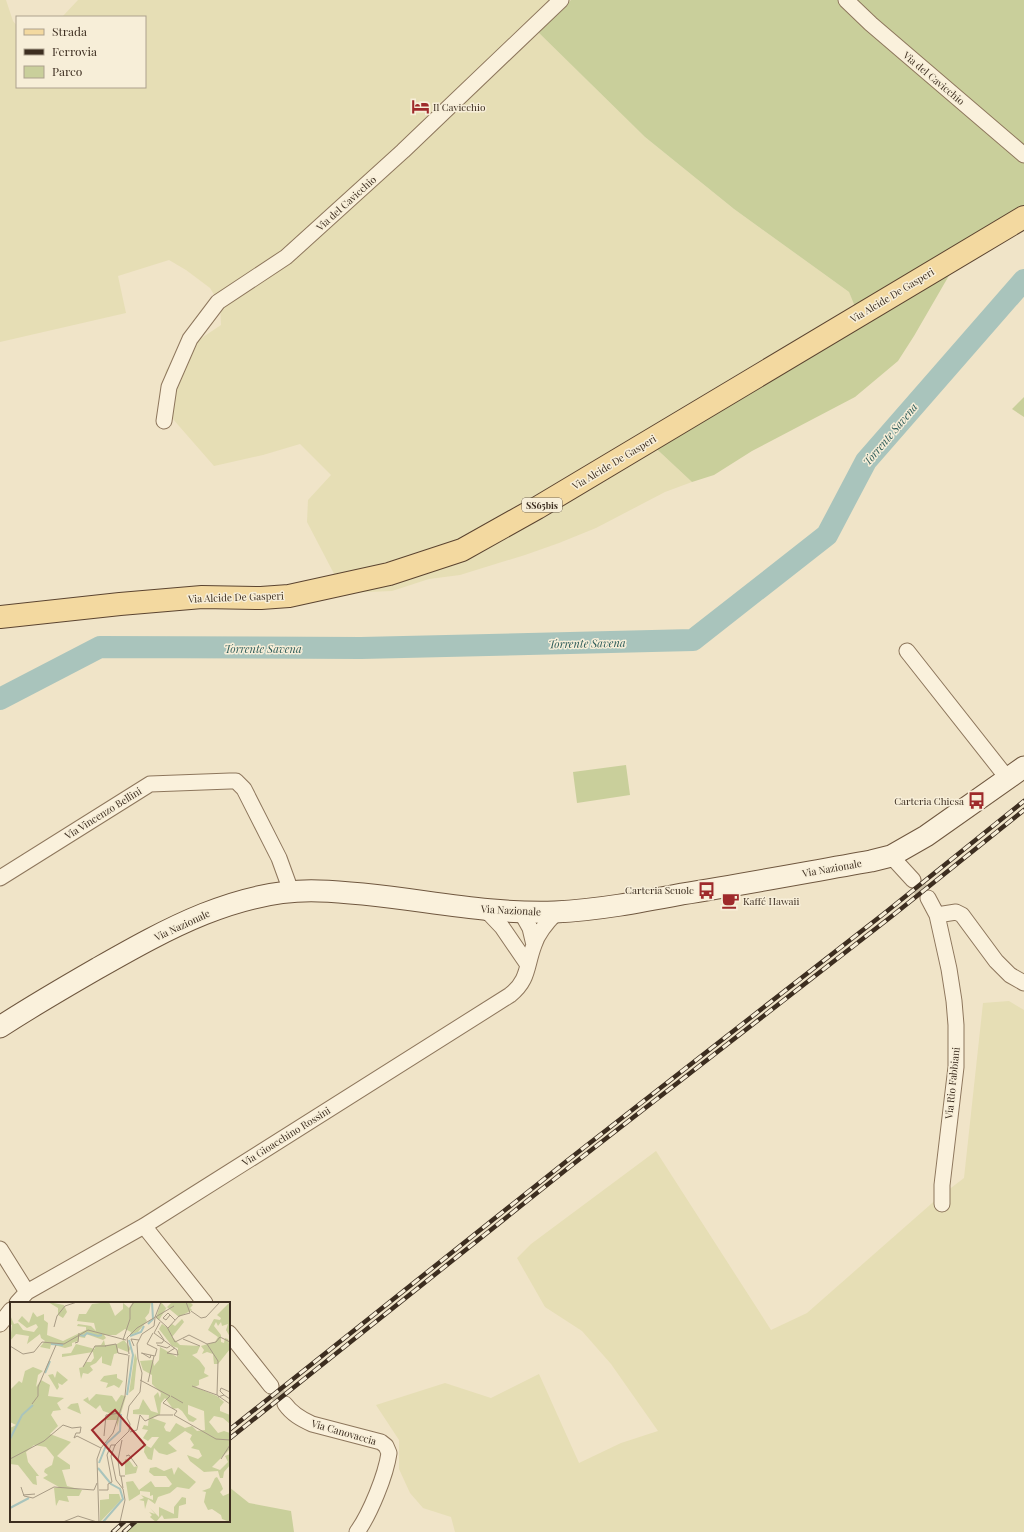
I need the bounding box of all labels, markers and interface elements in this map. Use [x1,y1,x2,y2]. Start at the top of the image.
legend [16,16,146,88]
text: Strada [52,23,87,39]
text: Ferrovia [52,43,97,59]
street label: Via del Cavicchio [900,48,968,108]
text: Parco [52,63,83,79]
hotel icon: Il Cavicchio [410,97,430,117]
place label: Il Cavicchio [433,100,486,114]
street label: Via del Cavicchio [312,172,379,234]
street label: Via Alcide De Gasperi [847,264,937,326]
water label: Torrente Savena [859,399,921,468]
street label: Via Alcide De Gasperi [569,431,659,493]
road number: SS65bis [522,498,562,512]
street label: Via Alcide De Gasperi [187,588,284,606]
water label: Torrente Savena [548,635,626,651]
water label: Torrente Savena [224,641,302,656]
street label: Via Vincenzo Bellini [61,784,144,843]
bus stop icon: Carteria Chiesa [967,791,987,811]
place label: Carteria Chiesa [894,794,964,808]
street label: Via Nazionale [800,856,863,880]
bus stop icon: Carteria Scuole [697,880,717,900]
place label: Carteria Scuole [625,883,694,897]
cafe icon: Kaffé Hawaii [720,891,740,911]
place label: Kaffé Hawaii [743,894,799,908]
street label: Via Nazionale [480,901,541,919]
street label: Via Nazionale [151,906,212,944]
street label: Via Rio Fabbiani [941,1046,963,1121]
street label: Via Gioacchino Rossini [238,1103,333,1169]
inset map [10,1302,230,1522]
street label: Via Canovaccia [309,1416,378,1448]

